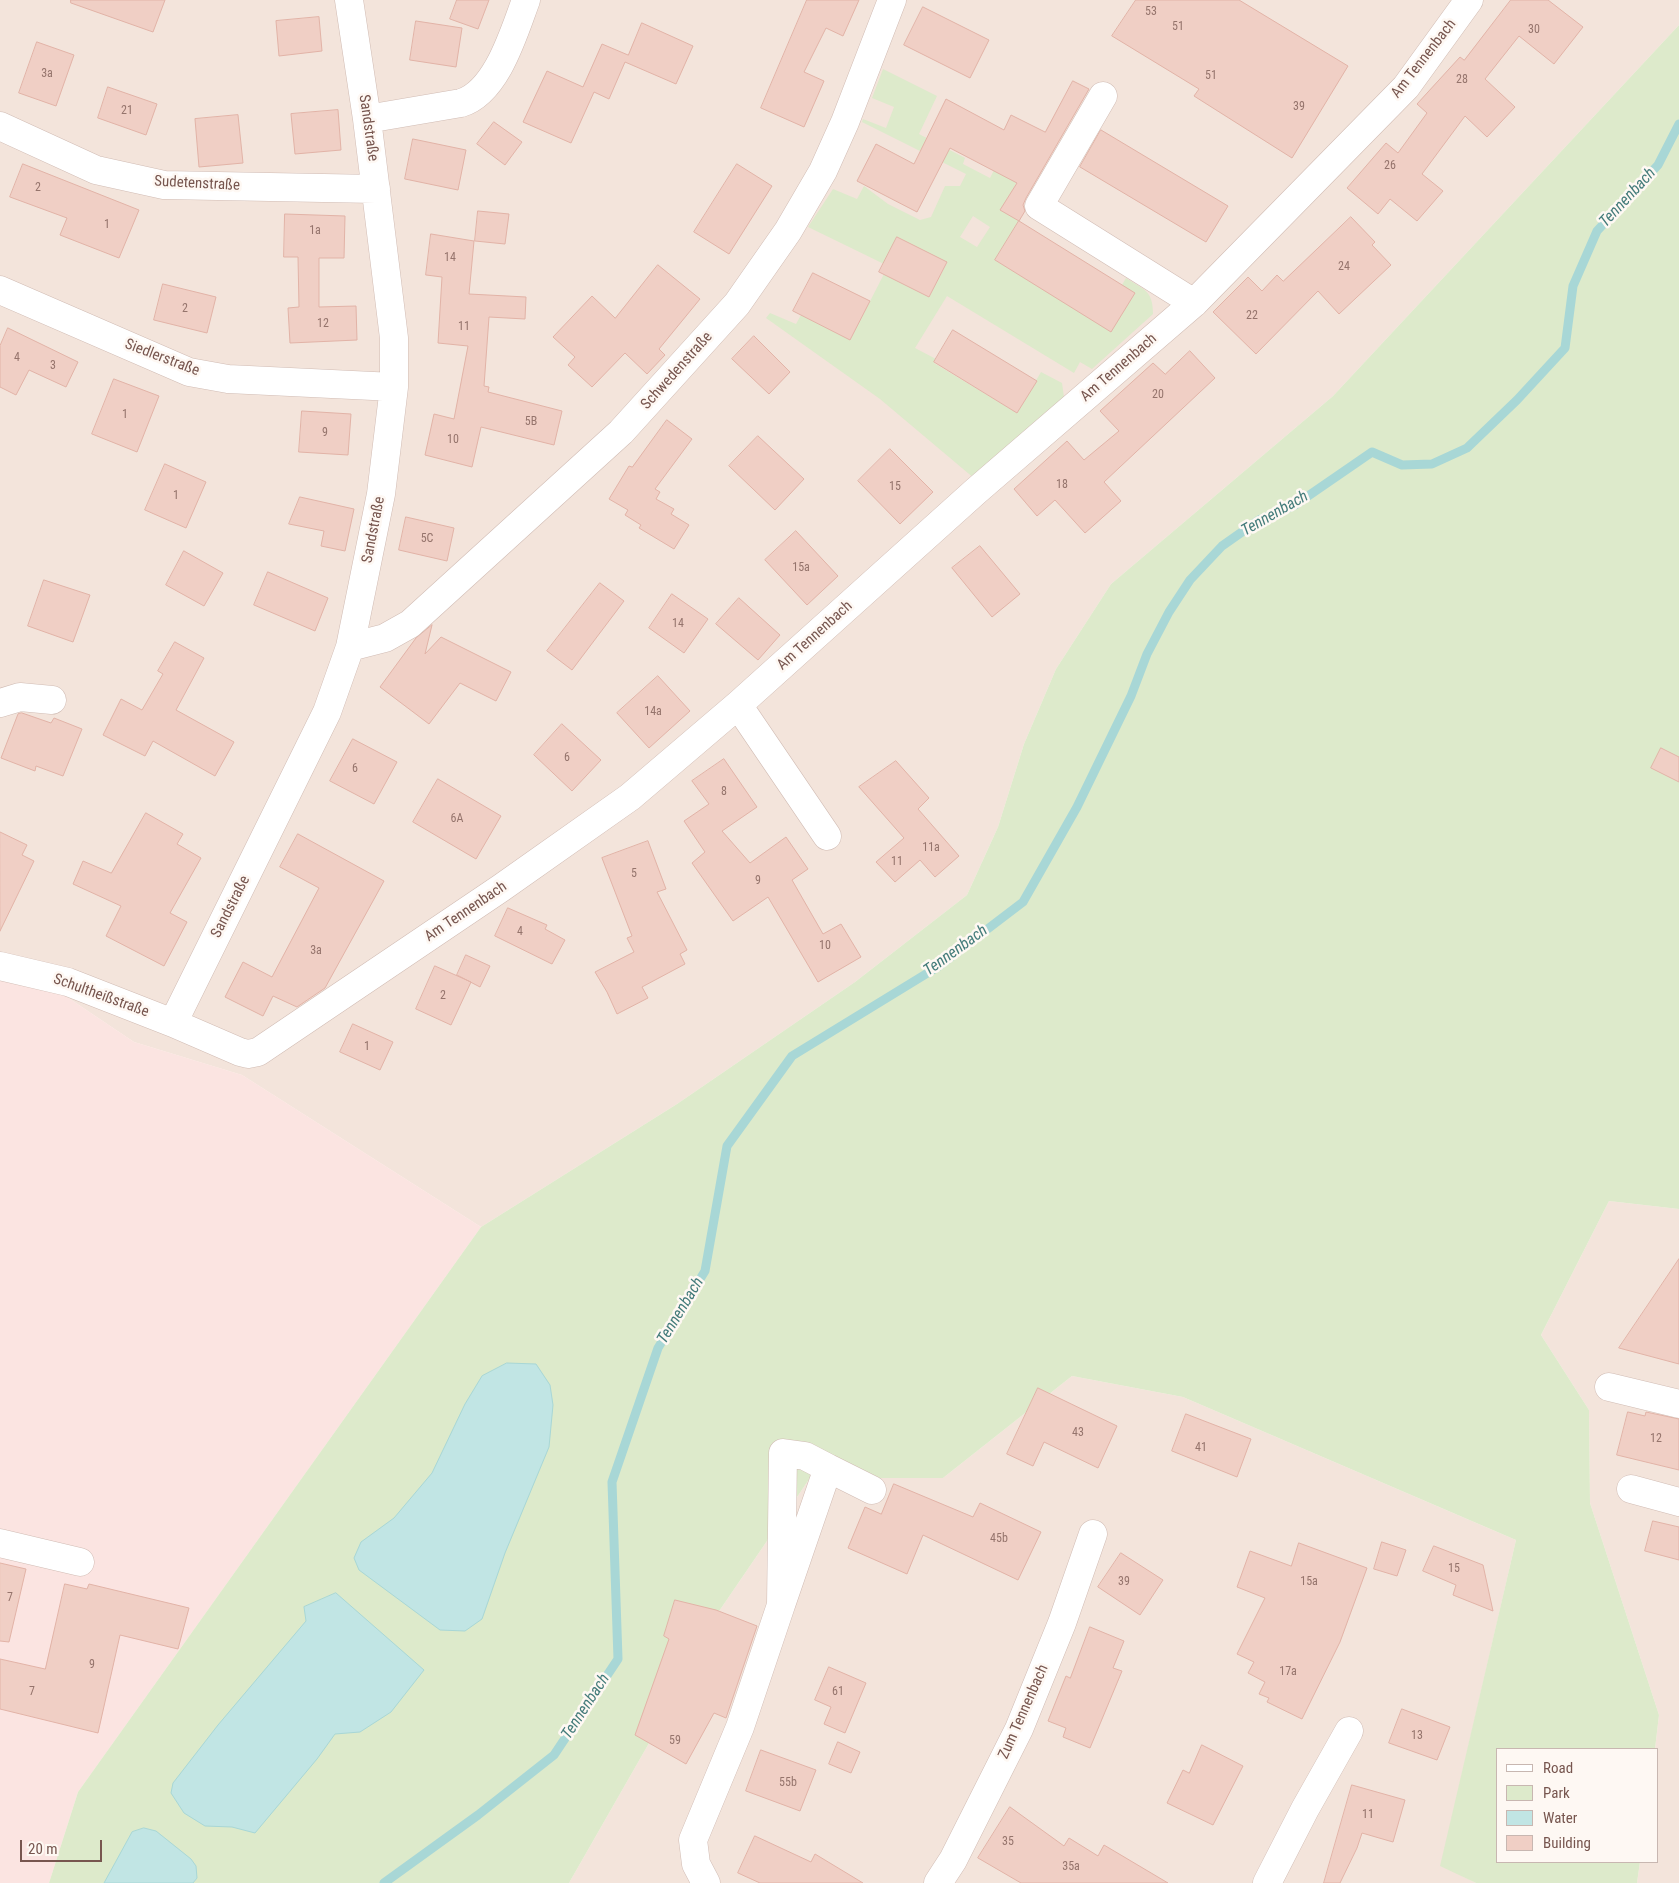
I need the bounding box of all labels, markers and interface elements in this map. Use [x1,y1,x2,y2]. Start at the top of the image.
house number: 53 [1145,5,1157,19]
street label: Am Tennenbach [1388,16,1460,102]
house number: 51 [1172,20,1184,34]
house number: 30 [1528,23,1540,37]
house number: 3a [41,67,53,81]
house number: 51 [1205,69,1217,83]
house number: 28 [1456,73,1468,87]
street label: Sandstraße [354,93,382,163]
house number: 39 [1293,100,1305,114]
house number: 21 [121,104,133,118]
house number: 26 [1384,159,1396,173]
water label: Tennenbach [1596,164,1660,232]
street label: Sudetenstraße [154,173,240,195]
house number: 2 [35,181,41,195]
house number: 1 [104,218,110,232]
house number: 1a [309,224,321,238]
house number: 14 [444,251,456,265]
house number: 24 [1338,260,1350,274]
house number: 2 [182,302,188,316]
house number: 22 [1246,309,1258,323]
house number: 12 [317,317,329,331]
house number: 11 [458,320,470,334]
street label: Schwedenstraße [638,329,716,413]
street label: Am Tennenbach [1077,330,1161,406]
street label: Siedlerstraße [122,336,202,380]
house number: 4 [14,351,20,365]
house number: 3 [50,359,56,373]
house number: 20 [1152,388,1164,402]
house number: 1 [122,408,128,422]
house number: 5B [525,415,537,429]
house number: 9 [322,426,328,440]
house number: 10 [447,433,459,447]
house number: 18 [1056,478,1068,492]
house number: 15 [889,480,901,494]
water label: Tennenbach [1238,487,1312,541]
house number: 1 [173,489,179,503]
street label: Sandstraße [359,495,389,565]
house number: 5C [421,532,433,546]
house number: 15a [792,561,810,575]
street label: Am Tennenbach [774,598,856,674]
house number: 14 [672,617,684,631]
house number: 14a [644,705,662,719]
house number: 6 [564,751,570,765]
house number: 6 [352,762,358,776]
house number: 8 [721,785,727,799]
house number: 6A [451,812,463,826]
house number: 11a [922,841,940,855]
house number: 11 [891,855,903,869]
house number: 5 [631,867,637,881]
street label: Sandstraße [208,873,254,941]
house number: 9 [755,874,761,888]
street label: Am Tennenbach [422,878,510,946]
water label: Tennenbach [920,921,992,981]
house number: 4 [517,925,523,939]
house number: 10 [819,939,831,953]
house number: 3a [310,944,322,958]
street label: Schultheißstraße [51,970,151,1022]
house number: 2 [440,989,446,1003]
house number: 1 [364,1040,370,1054]
water label: Tennenbach [654,1274,708,1348]
house number: 43 [1072,1426,1084,1440]
house number: 12 [1650,1432,1662,1446]
house number: 41 [1195,1441,1207,1455]
house number: 45b [990,1532,1008,1546]
house number: 15 [1448,1562,1460,1576]
house number: 39 [1118,1575,1130,1589]
house number: 15a [1300,1575,1318,1589]
house number: 7 [7,1591,13,1605]
house number: 9 [89,1658,95,1672]
street label: Zum Tennenbach [995,1662,1053,1762]
house number: 17a [1279,1665,1297,1679]
water label: Tennenbach [558,1671,614,1743]
house number: 7 [29,1685,35,1699]
house number: 61 [832,1685,844,1699]
house number: 13 [1411,1729,1423,1743]
house number: 59 [669,1734,681,1748]
legend [1496,1748,1659,1863]
text: Road [1543,1759,1573,1777]
house number: 55b [779,1776,797,1790]
text: Park [1543,1784,1570,1802]
house number: 11 [1362,1808,1374,1822]
text: Water [1543,1809,1577,1827]
scale bar [22,1830,105,1862]
text: Building [1543,1834,1591,1852]
house number: 35 [1002,1835,1014,1849]
text: 20 m [28,1840,58,1858]
house number: 35a [1062,1860,1080,1874]

